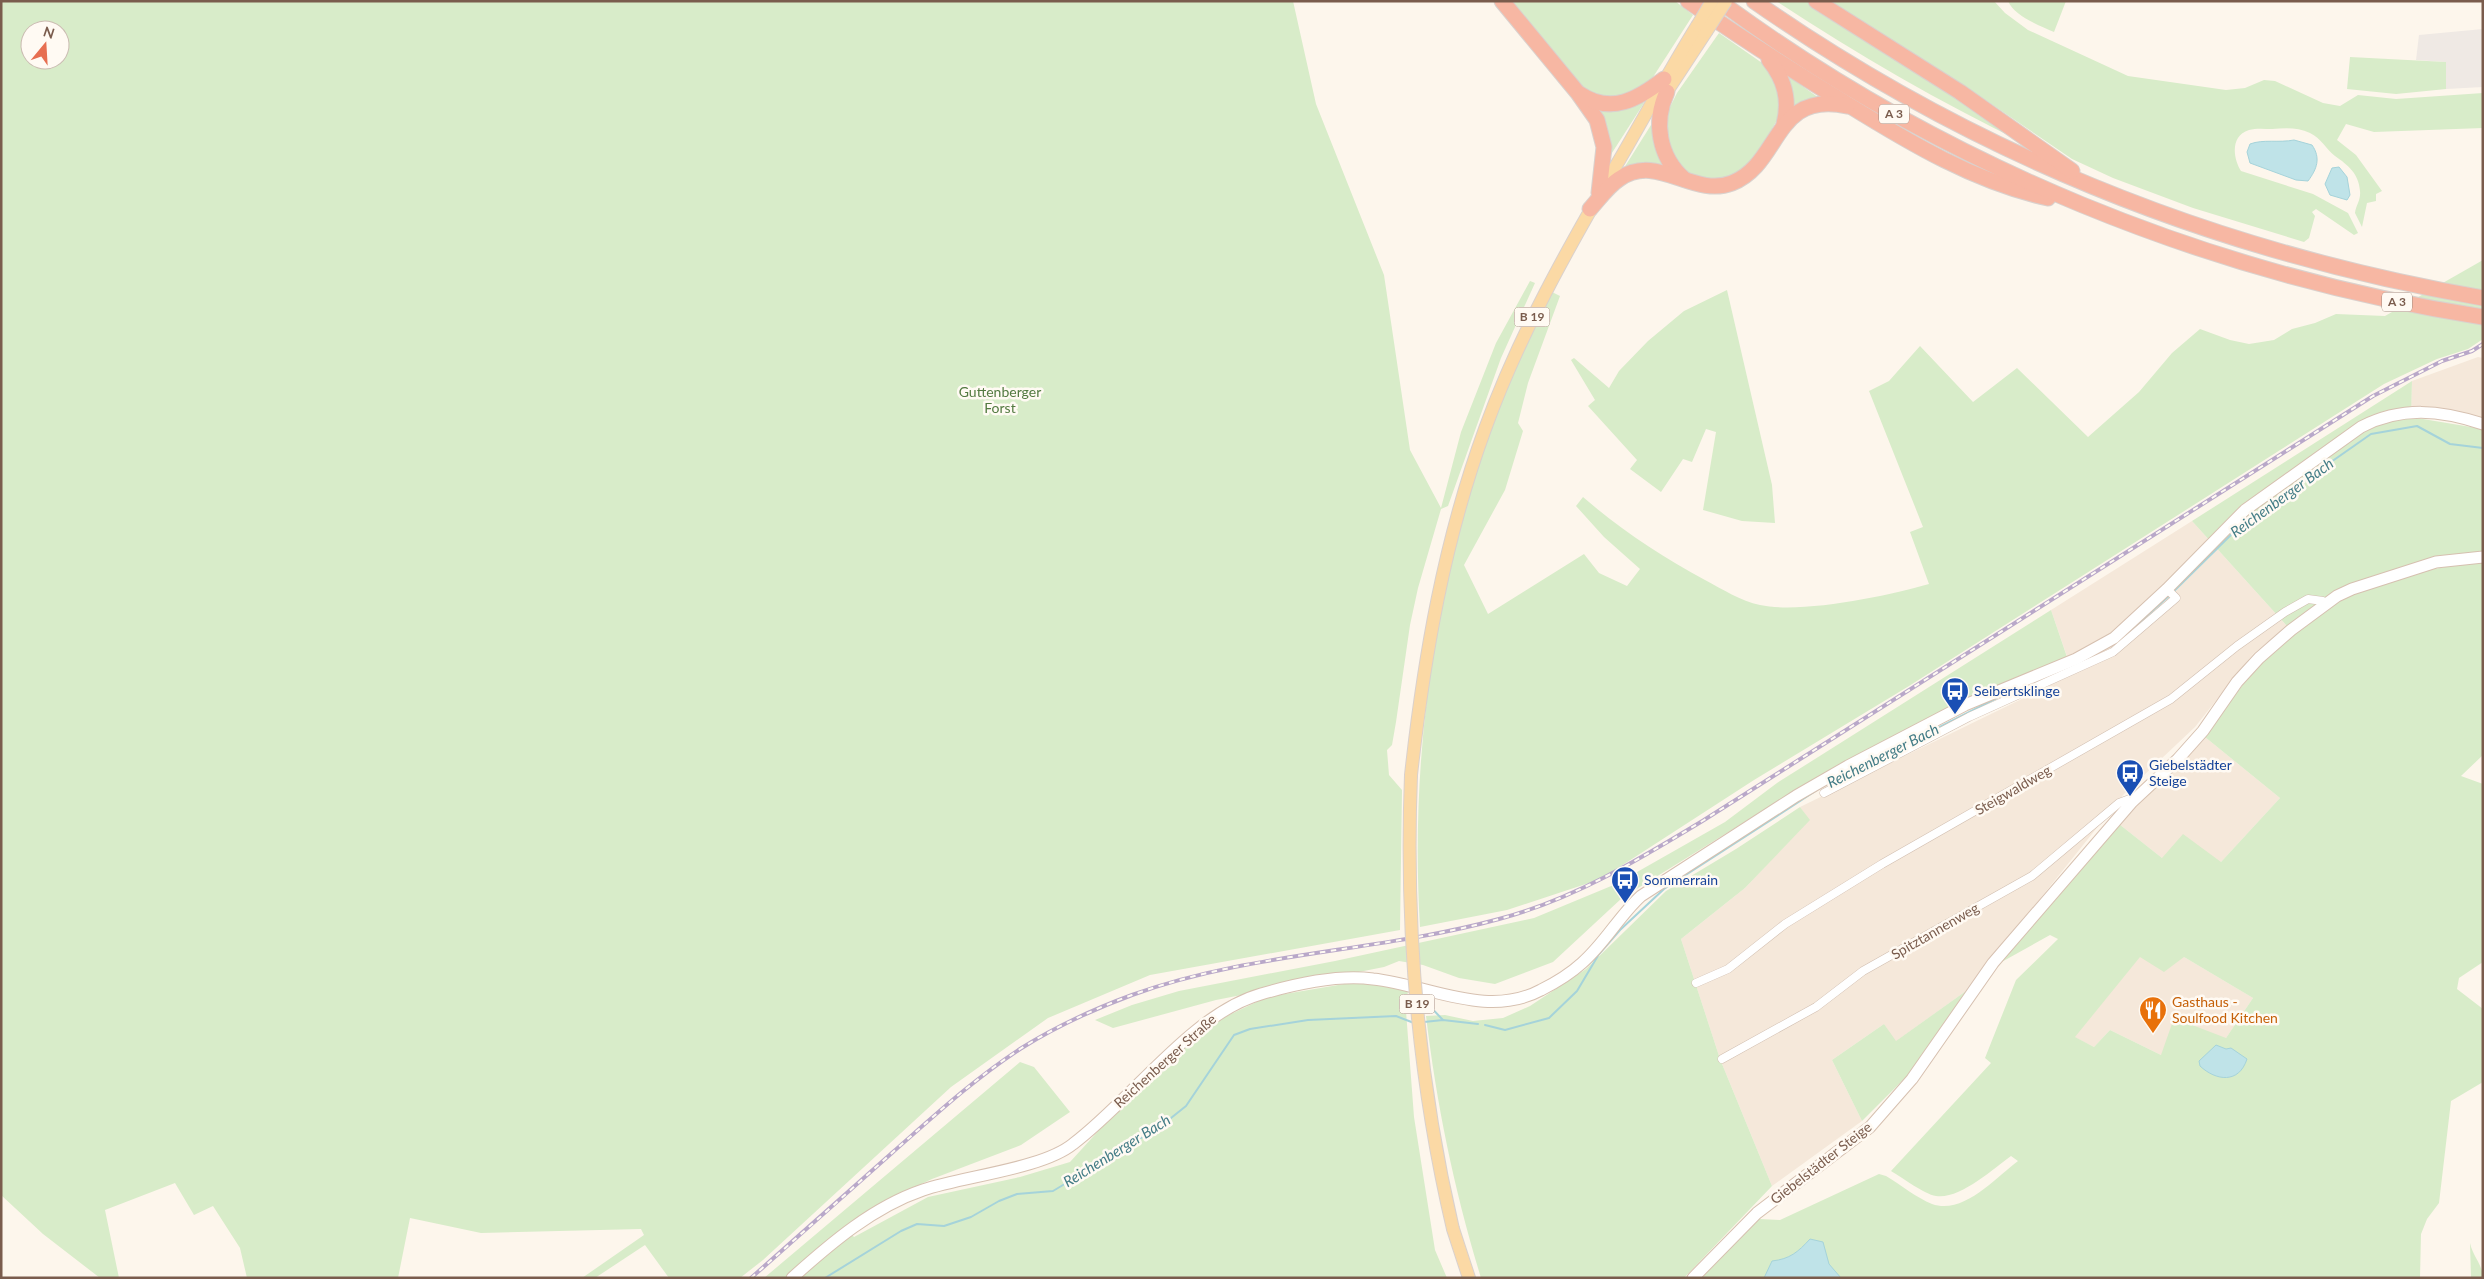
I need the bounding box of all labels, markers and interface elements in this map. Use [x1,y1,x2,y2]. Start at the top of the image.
north arrow [20,20,70,70]
text: N [41,22,57,42]
road number: A 3 [1879,105,1909,124]
road number: A 3 [2382,292,2412,312]
road number: B 19 [1514,308,1550,326]
park label: Guttenberger Forst [959,383,1041,416]
water label: Reichenberger Bach [2226,454,2336,541]
bus stop icon: Seibertsklinge [1940,676,1970,715]
place label: Seibertsklinge [1974,682,2060,699]
water label: Reichenberger Bach [1824,719,1941,791]
place label: Giebelstädter Steige [2149,756,2232,789]
bus stop icon: Giebelstädter Steige [2115,758,2145,797]
street label: Steigwaldweg [1972,761,2054,818]
bus stop icon: Sommerrain [1610,865,1640,904]
place label: Sommerrain [1644,871,1718,888]
street label: Spitztannenweg [1888,899,1982,963]
place label: Gasthaus - Soulfood Kitchen [2172,993,2278,1026]
road number: B 19 [1400,994,1434,1014]
restaurant icon: Gasthaus - Soulfood Kitchen [2138,995,2168,1034]
street label: Reichenberger Straße [1110,1010,1219,1111]
water label: Reichenberger Bach [1060,1110,1173,1190]
street label: Giebelstädter Steige [1767,1118,1875,1207]

